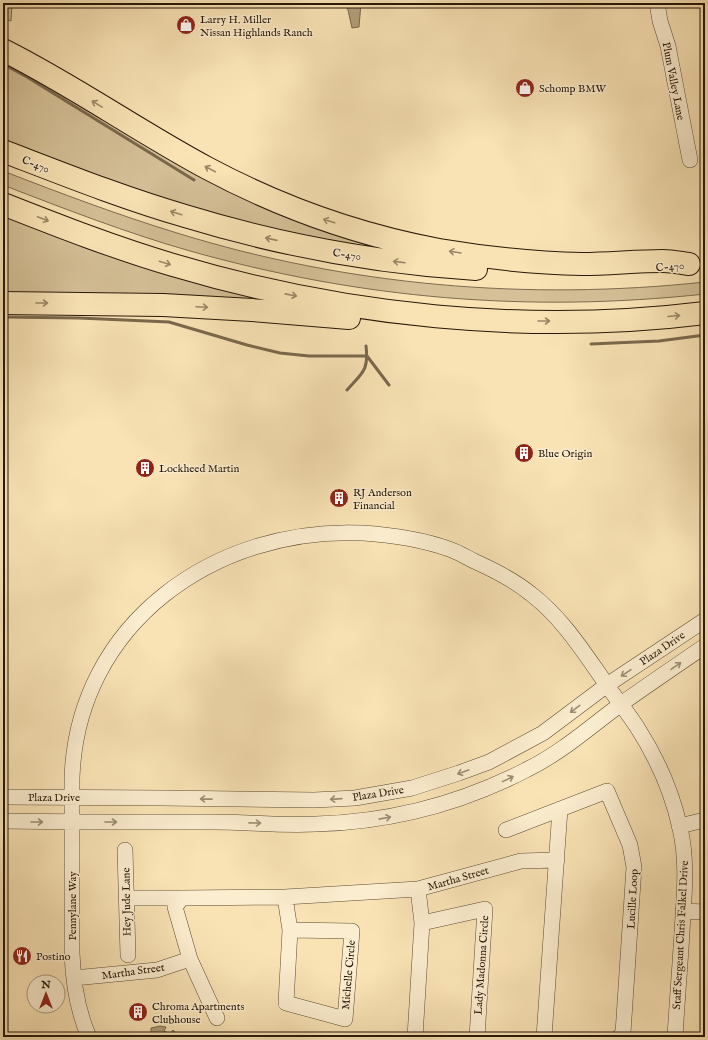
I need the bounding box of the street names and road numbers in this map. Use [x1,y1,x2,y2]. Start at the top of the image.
street label: Plum Valley Lane [659,41,687,122]
street label: C-470 [20,153,51,177]
street label: C-470 [332,246,362,264]
street label: C-470 [655,259,685,275]
street label: Plaza Drive [637,628,688,669]
street label: Plaza Drive [351,783,405,805]
street label: Plaza Drive [28,791,80,805]
street label: Staff Sergeant Chris Falkel Drive [670,860,692,1010]
street label: Martha Street [426,863,491,894]
street label: Hey Jude Lane [119,867,135,937]
street label: Lucille Loop [624,869,642,930]
street label: Pennylane Way [66,871,80,941]
street label: Lady Madonna Circle [472,915,492,1015]
street label: Michelle Circle [339,940,359,1010]
street label: Martha Street [101,961,166,983]

